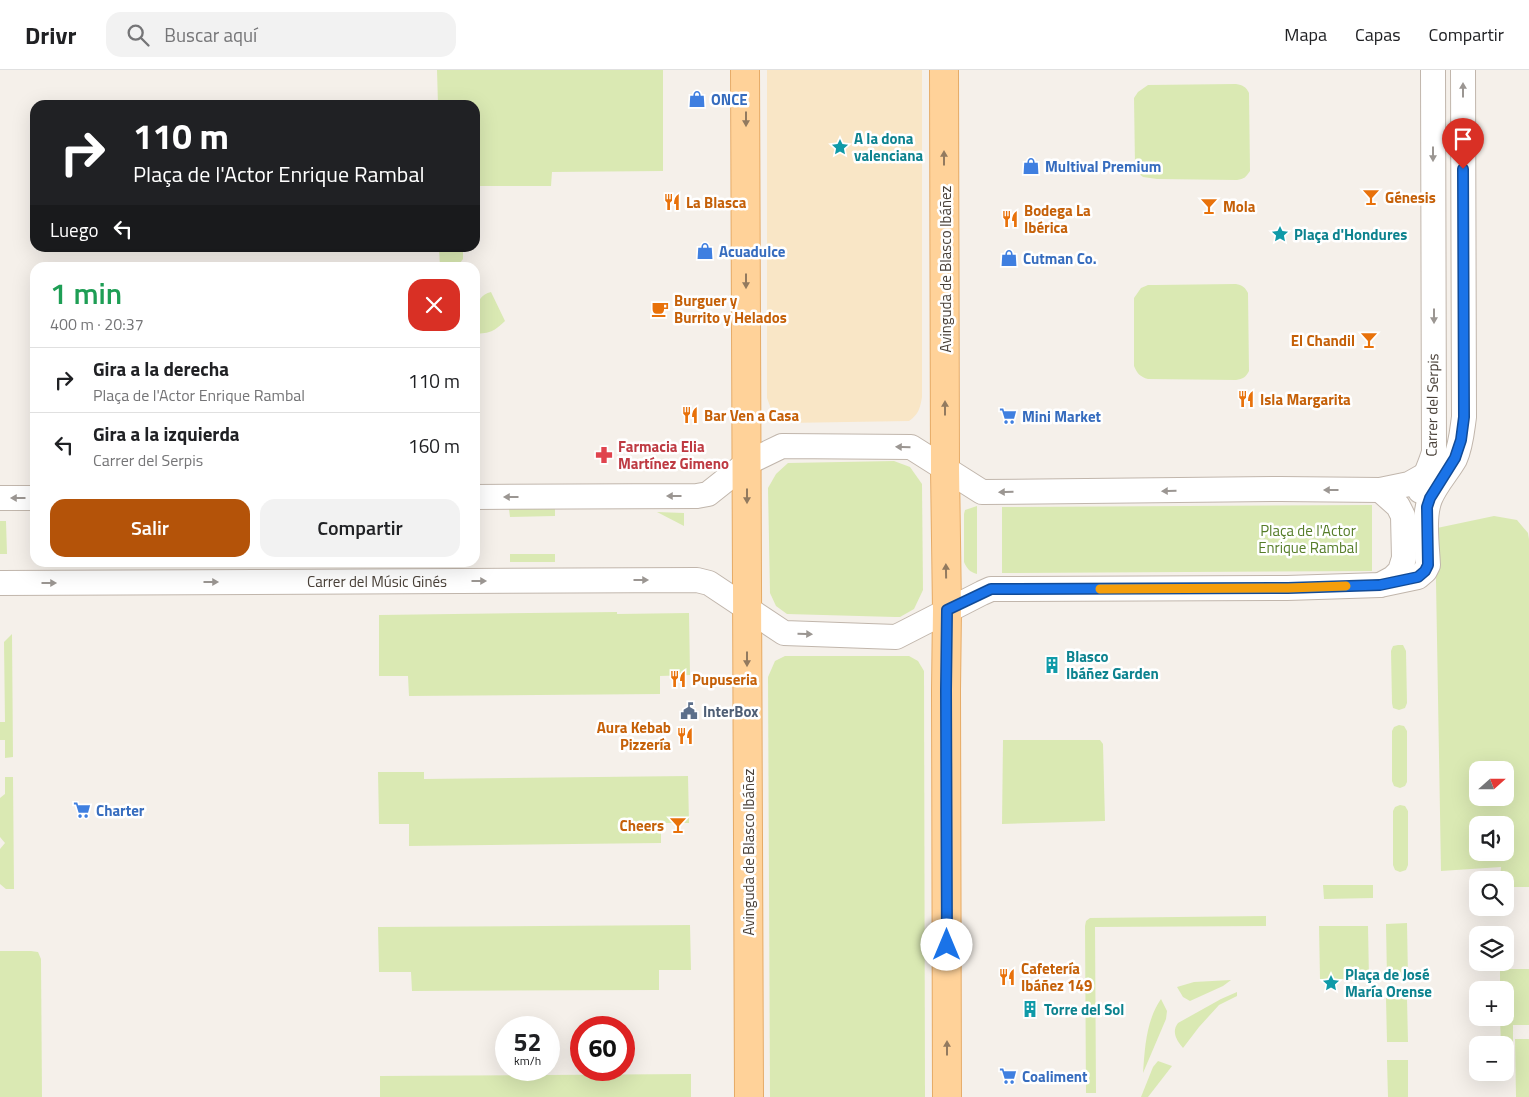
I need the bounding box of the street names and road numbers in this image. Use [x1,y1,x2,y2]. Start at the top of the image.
street label: Avinguda de Blasco Ibáñez [934,185,957,352]
street label: Carrer del Serpis [1420,353,1444,457]
street label: Carrer del Músic Ginés [307,570,447,593]
street label: Avinguda de Blasco Ibáñez [737,768,760,935]

